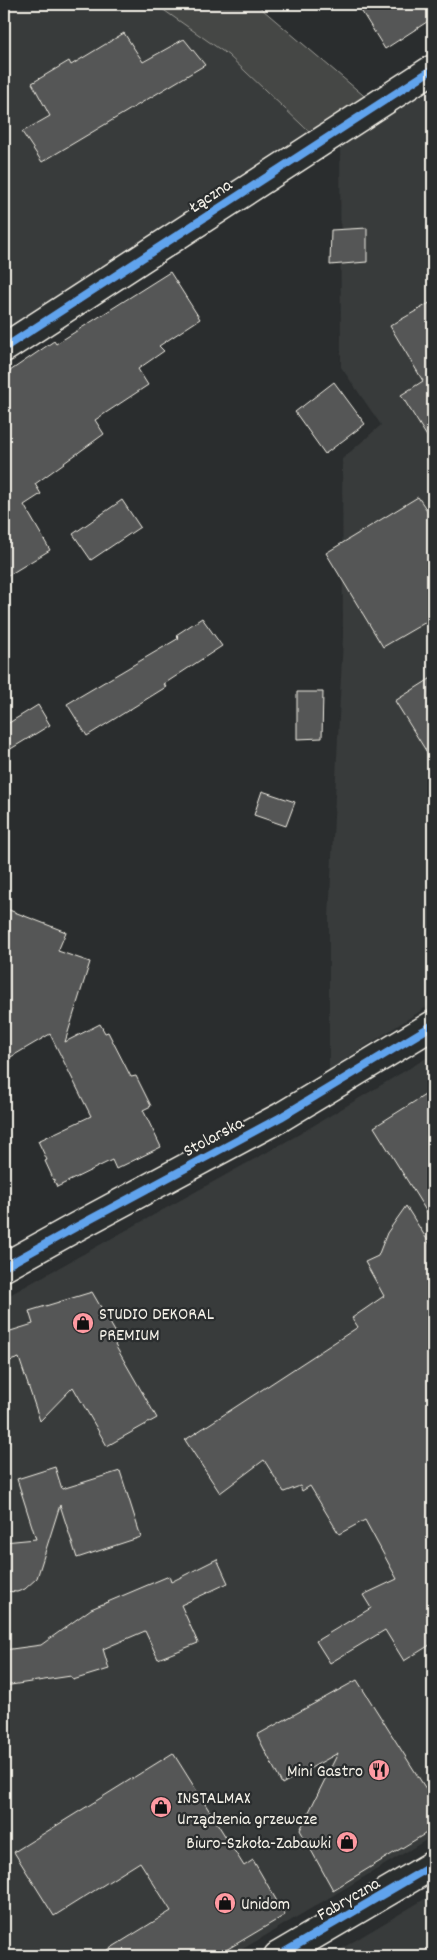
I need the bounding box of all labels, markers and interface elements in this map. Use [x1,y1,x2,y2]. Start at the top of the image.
street label: Łączna [184,174,238,221]
street label: Stolarska [179,1112,249,1165]
place label: STUDIO DEKORAL PREMIUM [99,1303,215,1349]
shop icon: STUDIO DEKORAL PREMIUM [71,1311,95,1335]
restaurant icon: Mini Gastro [367,1758,391,1782]
place label: Mini Gastro [287,1760,363,1785]
place label: INSTALMAX Urządzenia grzewcze [177,1787,318,1833]
shop icon: INSTALMAX Urządzenia grzewcze [149,1795,173,1819]
shop icon: Biuro-Szkoła-Zabawki [335,1830,359,1854]
place label: Biuro-Szkoła-Zabawki [186,1832,331,1857]
street label: Fabryczna [313,1872,386,1928]
shop icon: Unidom [213,1891,237,1915]
place label: Unidom [241,1893,290,1918]

